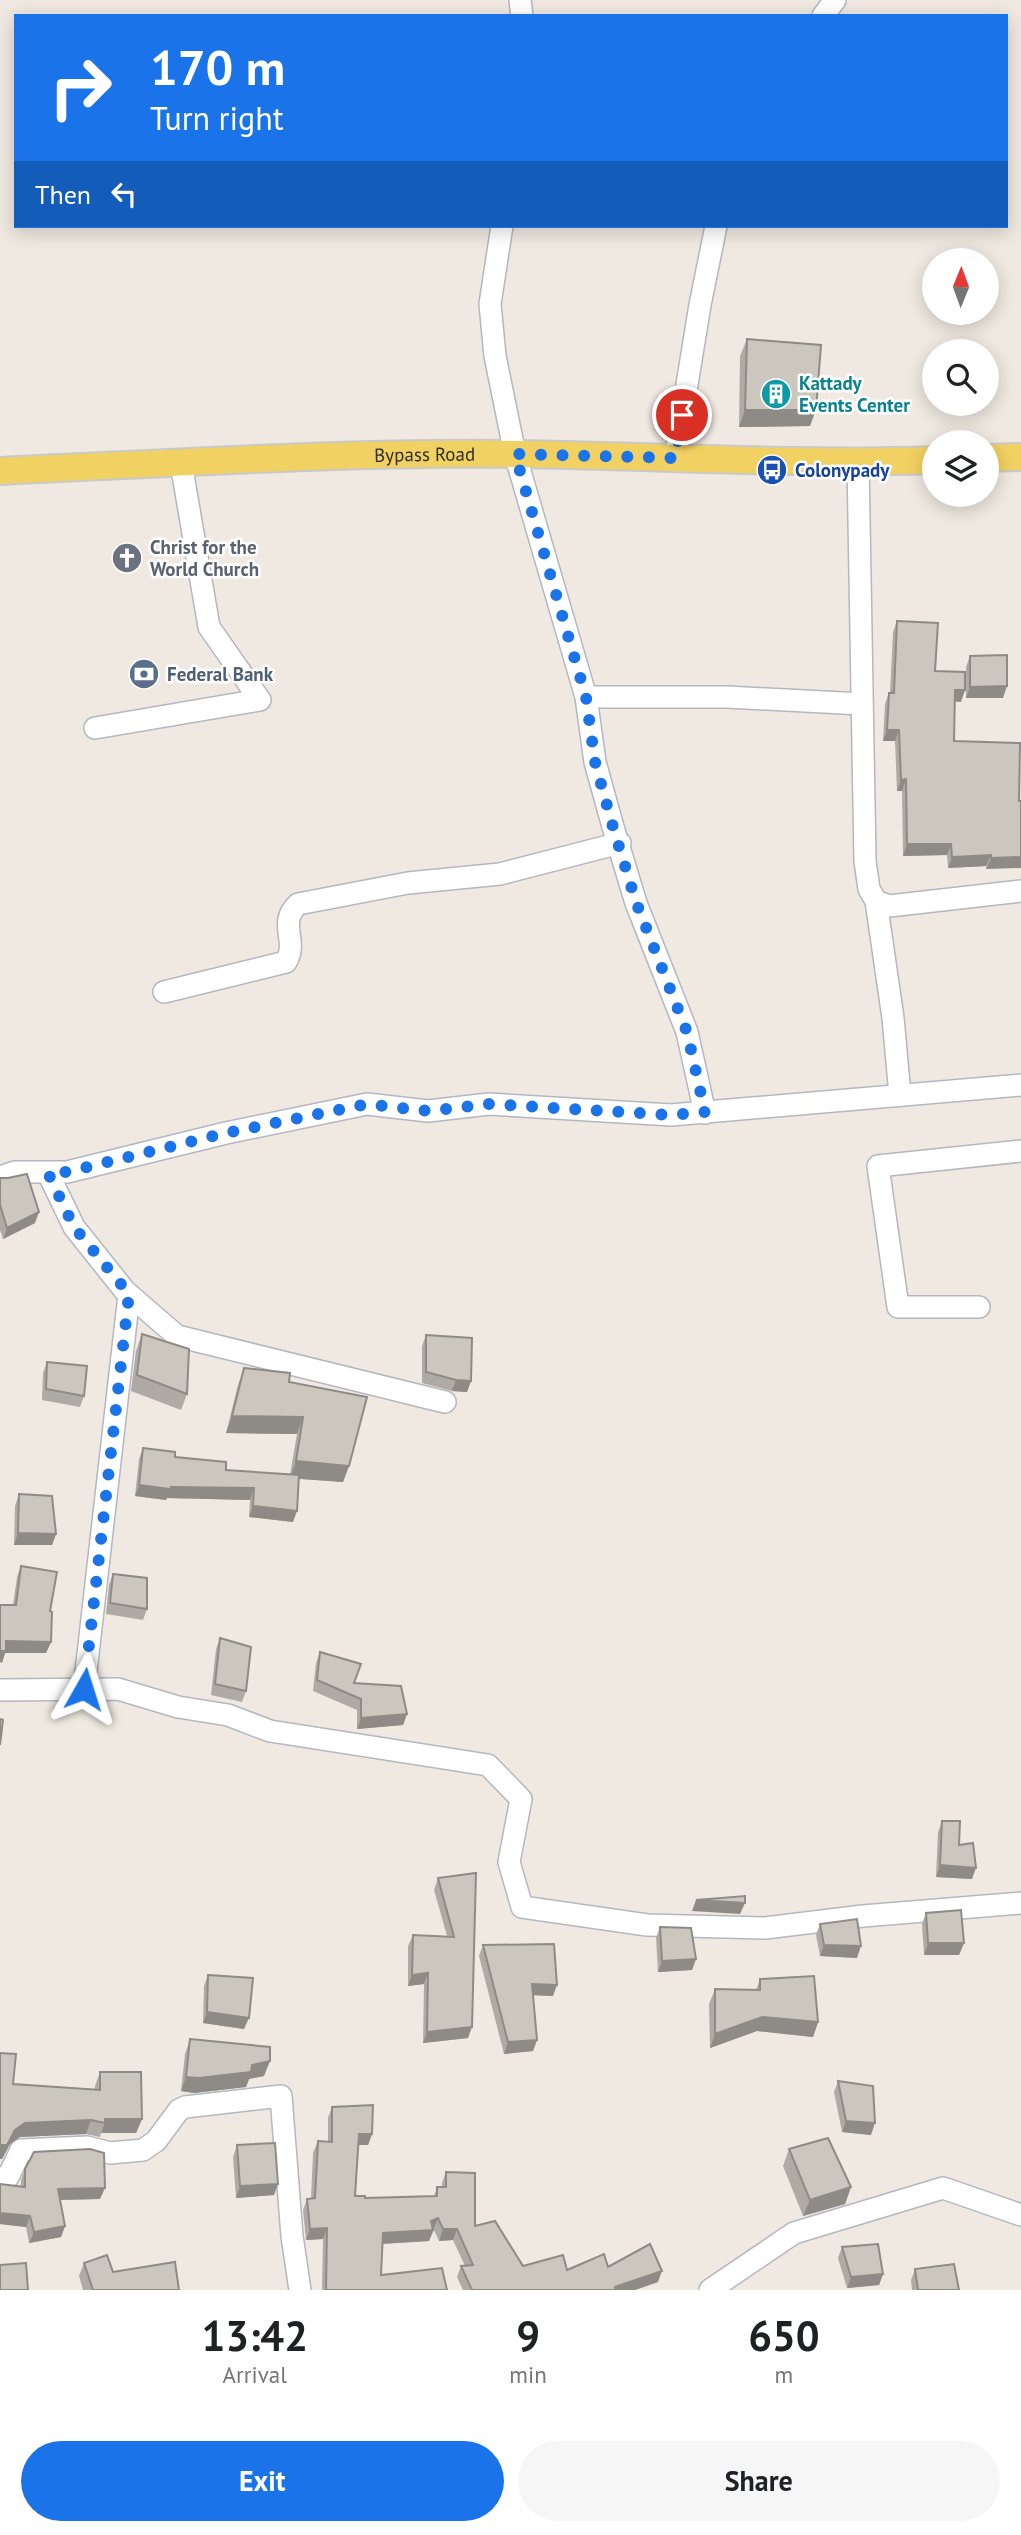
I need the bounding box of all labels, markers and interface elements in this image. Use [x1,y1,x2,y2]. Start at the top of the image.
text: 170 m [150,35,285,99]
icon: right [35,42,126,133]
text: Turn right [150,97,284,139]
icon: left [105,175,143,213]
text: Then [35,178,91,211]
north arrow [922,248,999,326]
map controls [922,248,999,507]
button: search [922,339,999,416]
place label: Kattady Events Center [799,371,910,417]
building icon: Kattady Events Center [759,377,793,411]
pin [652,385,712,445]
icon: arrive [663,396,701,434]
button: layers [922,430,999,507]
street label: Bypass Road [374,442,475,467]
bus stop icon: Colonypady [755,453,789,487]
place label: Colonypady [795,458,890,482]
place label: Christ for the World Church [150,535,259,581]
church icon: Christ for the World Church [110,541,144,575]
bank icon: Federal Bank [127,657,161,691]
place label: Federal Bank [167,662,274,686]
position arrow [47,1652,121,1726]
text: 13:42 [201,2308,308,2363]
text: 9 [516,2308,540,2363]
text: 650 [748,2308,820,2363]
text: Arrival [222,2360,287,2389]
text: min [509,2360,547,2389]
text: m [775,2360,793,2389]
button: Exit [21,2441,504,2521]
button: Share [518,2441,1000,2521]

